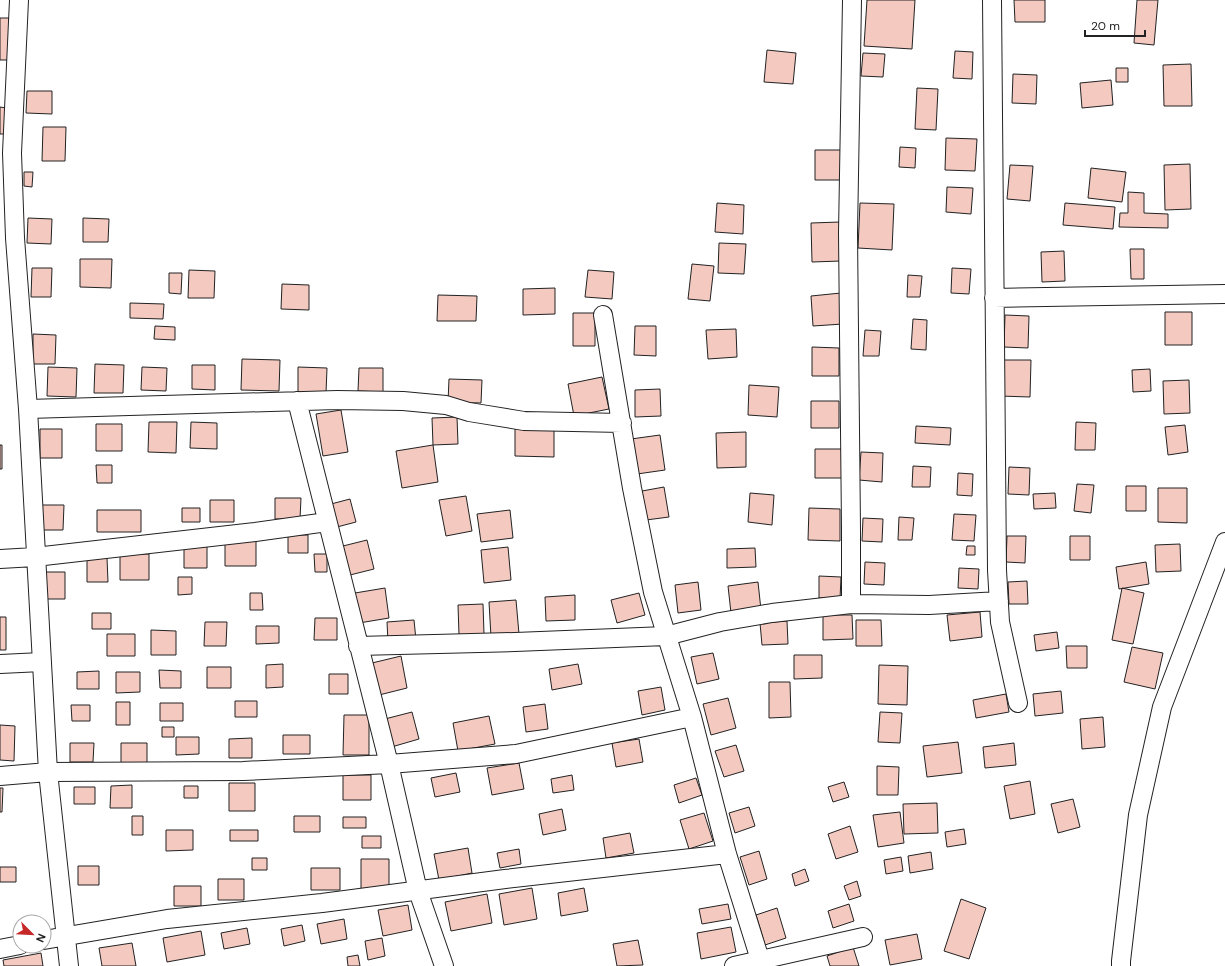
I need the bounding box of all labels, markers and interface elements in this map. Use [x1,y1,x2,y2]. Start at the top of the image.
scale bar [1085,12,1145,38]
text: 20 m [1091,18,1120,34]
north arrow [12,914,52,954]
text: N [33,932,49,945]

